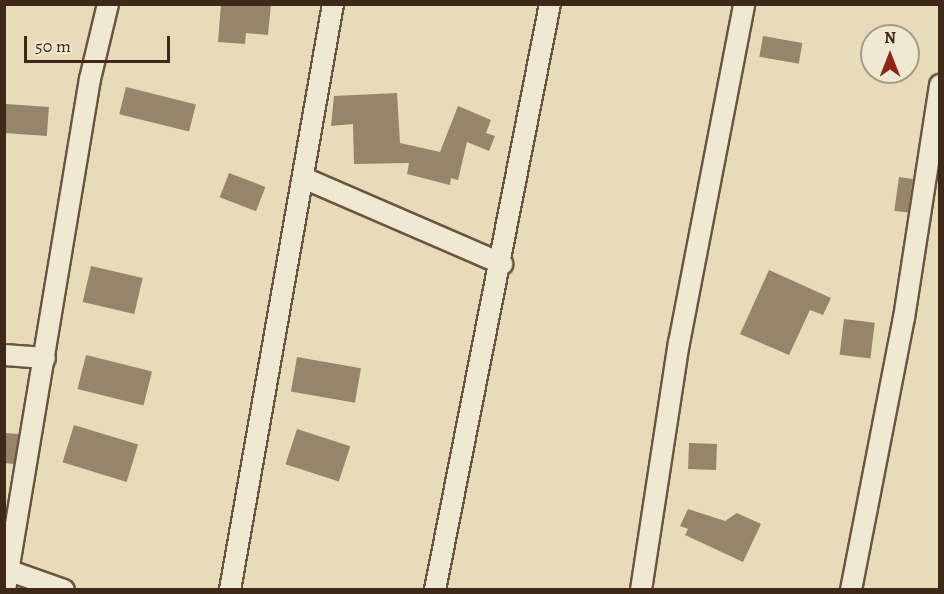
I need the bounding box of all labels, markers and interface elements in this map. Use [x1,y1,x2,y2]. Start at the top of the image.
scale bar [27,24,172,62]
north arrow [860,24,920,84]
text: N [884,27,896,49]
text: 50 m [35,34,71,58]

